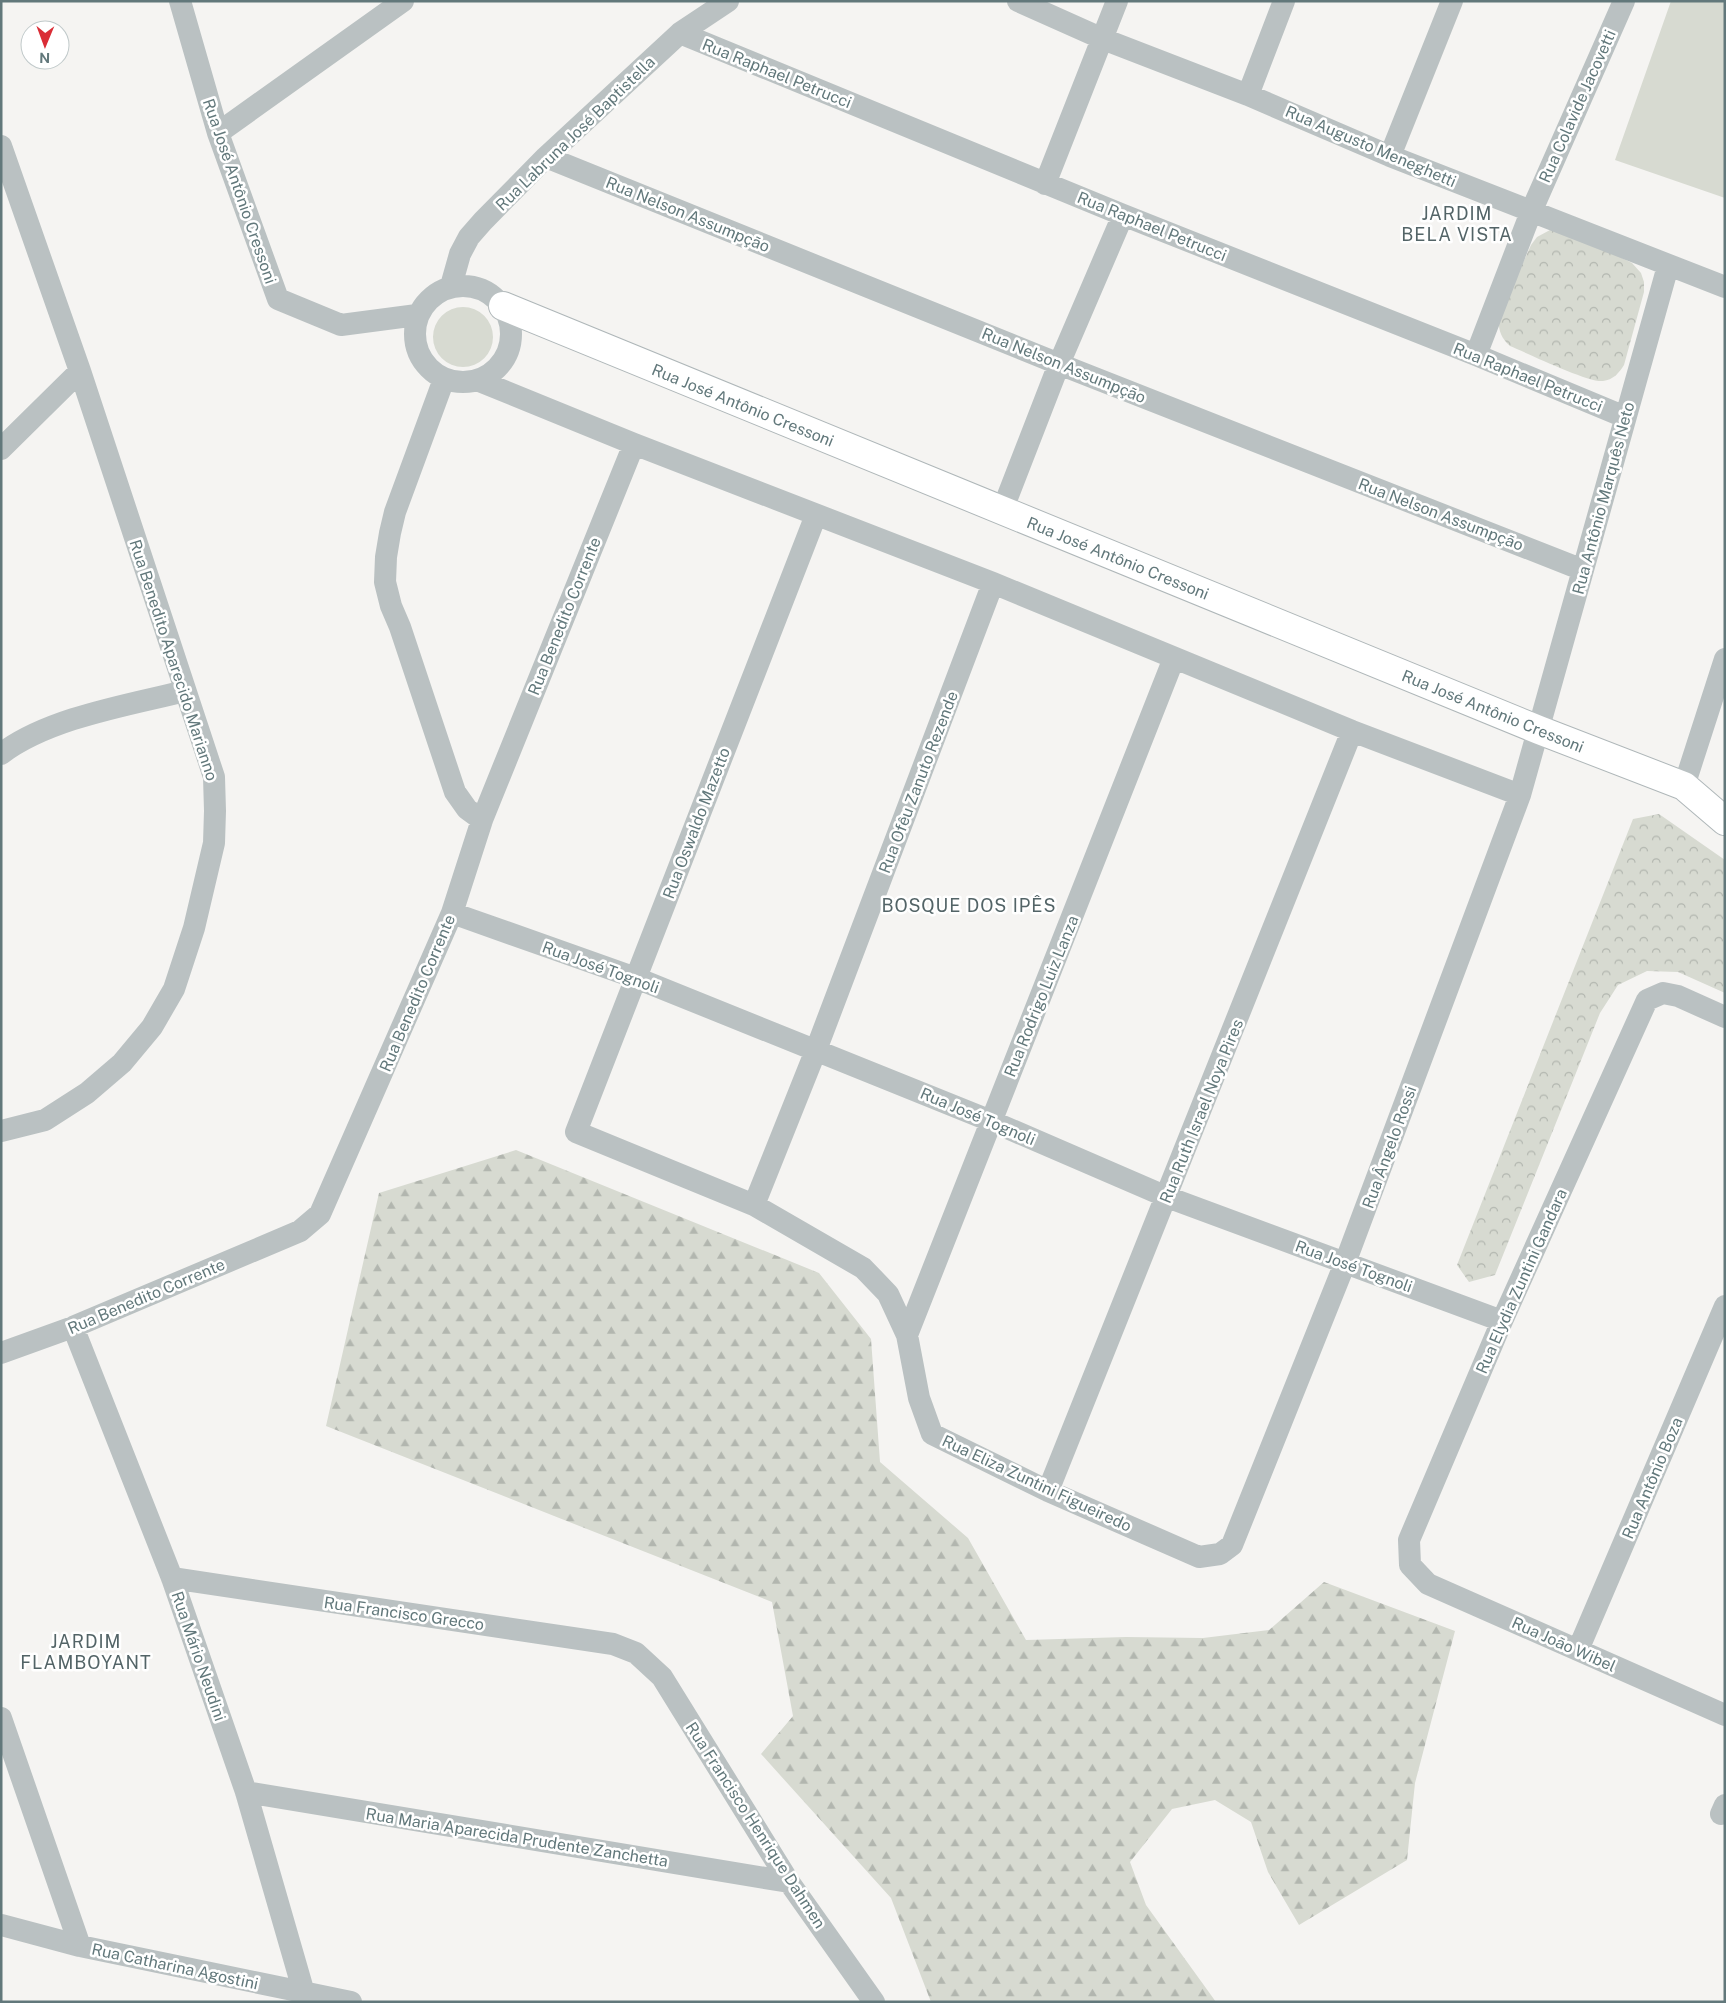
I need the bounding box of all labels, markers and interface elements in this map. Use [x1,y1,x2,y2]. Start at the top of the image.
north arrow [20,20,70,70]
street label: Rua Colavide Jacovetti [1535,27,1620,186]
street label: Rua Raphael Petrucci [699,35,854,112]
text: N [39,50,50,66]
street label: Rua Labruna José Baptistella [492,52,659,215]
street label: Rua José Antônio Cressoni [199,96,280,286]
street label: Rua Augusto Meneghetti [1282,102,1459,191]
street label: Rua Nelson Assumpção [603,173,773,256]
street label: Rua Raphael Petrucci [1074,188,1229,265]
district label: JARDIM BELA VISTA [1401,203,1513,245]
street label: Rua Nelson Assumpção [979,324,1149,407]
street label: Rua Raphael Petrucci [1450,339,1605,416]
street label: Rua José Antônio Cressoni [649,360,837,451]
street label: Rua Antônio Marquês Neto [1569,400,1638,597]
street label: Rua Nelson Assumpção [1356,474,1526,555]
street label: Rua José Antônio Cressoni [1024,513,1212,604]
street label: Rua Benedito Corrente [524,534,605,698]
street label: Rua Benedito Aparecido Marianno [125,537,222,783]
street label: Rua José Antônio Cressoni [1399,666,1587,757]
street label: Rua Ofêu Zanuto Rezende [875,689,962,876]
street label: Rua Oswaldo Mazetto [659,745,734,901]
district label: BOSQUE DOS IPÊS [881,895,1057,916]
street label: Rua Benedito Corrente [376,912,459,1075]
street label: Rua Rodrigo Luiz Lanza [1000,913,1083,1080]
street label: Rua José Tognoli [540,937,662,997]
street label: Rua Ruth Israel Noya Pires [1156,1016,1247,1206]
street label: Rua Ângelo Rossi [1358,1083,1420,1211]
street label: Rua José Tognoli [917,1084,1038,1149]
street label: Rua Elydia Zuntini Gandara [1472,1186,1571,1377]
street label: Rua José Tognoli [1293,1236,1415,1296]
street label: Rua Benedito Corrente [65,1255,228,1338]
street label: Rua Antônio Boza [1618,1415,1687,1542]
street label: Rua Eliza Zuntini Figueiredo [939,1431,1135,1536]
street label: Rua Mário Neudini [167,1589,230,1724]
street label: Rua Francisco Grecco [323,1593,485,1634]
street label: Rua João Wibel [1509,1613,1619,1676]
district label: JARDIM FLAMBOYANT [20,1631,152,1673]
street label: Rua Francisco Henrique Dahmen [682,1719,829,1932]
street label: Rua Maria Aparecida Prudente Zanchetta [364,1804,669,1871]
street label: Rua Catharina Agostini [90,1940,260,1993]

